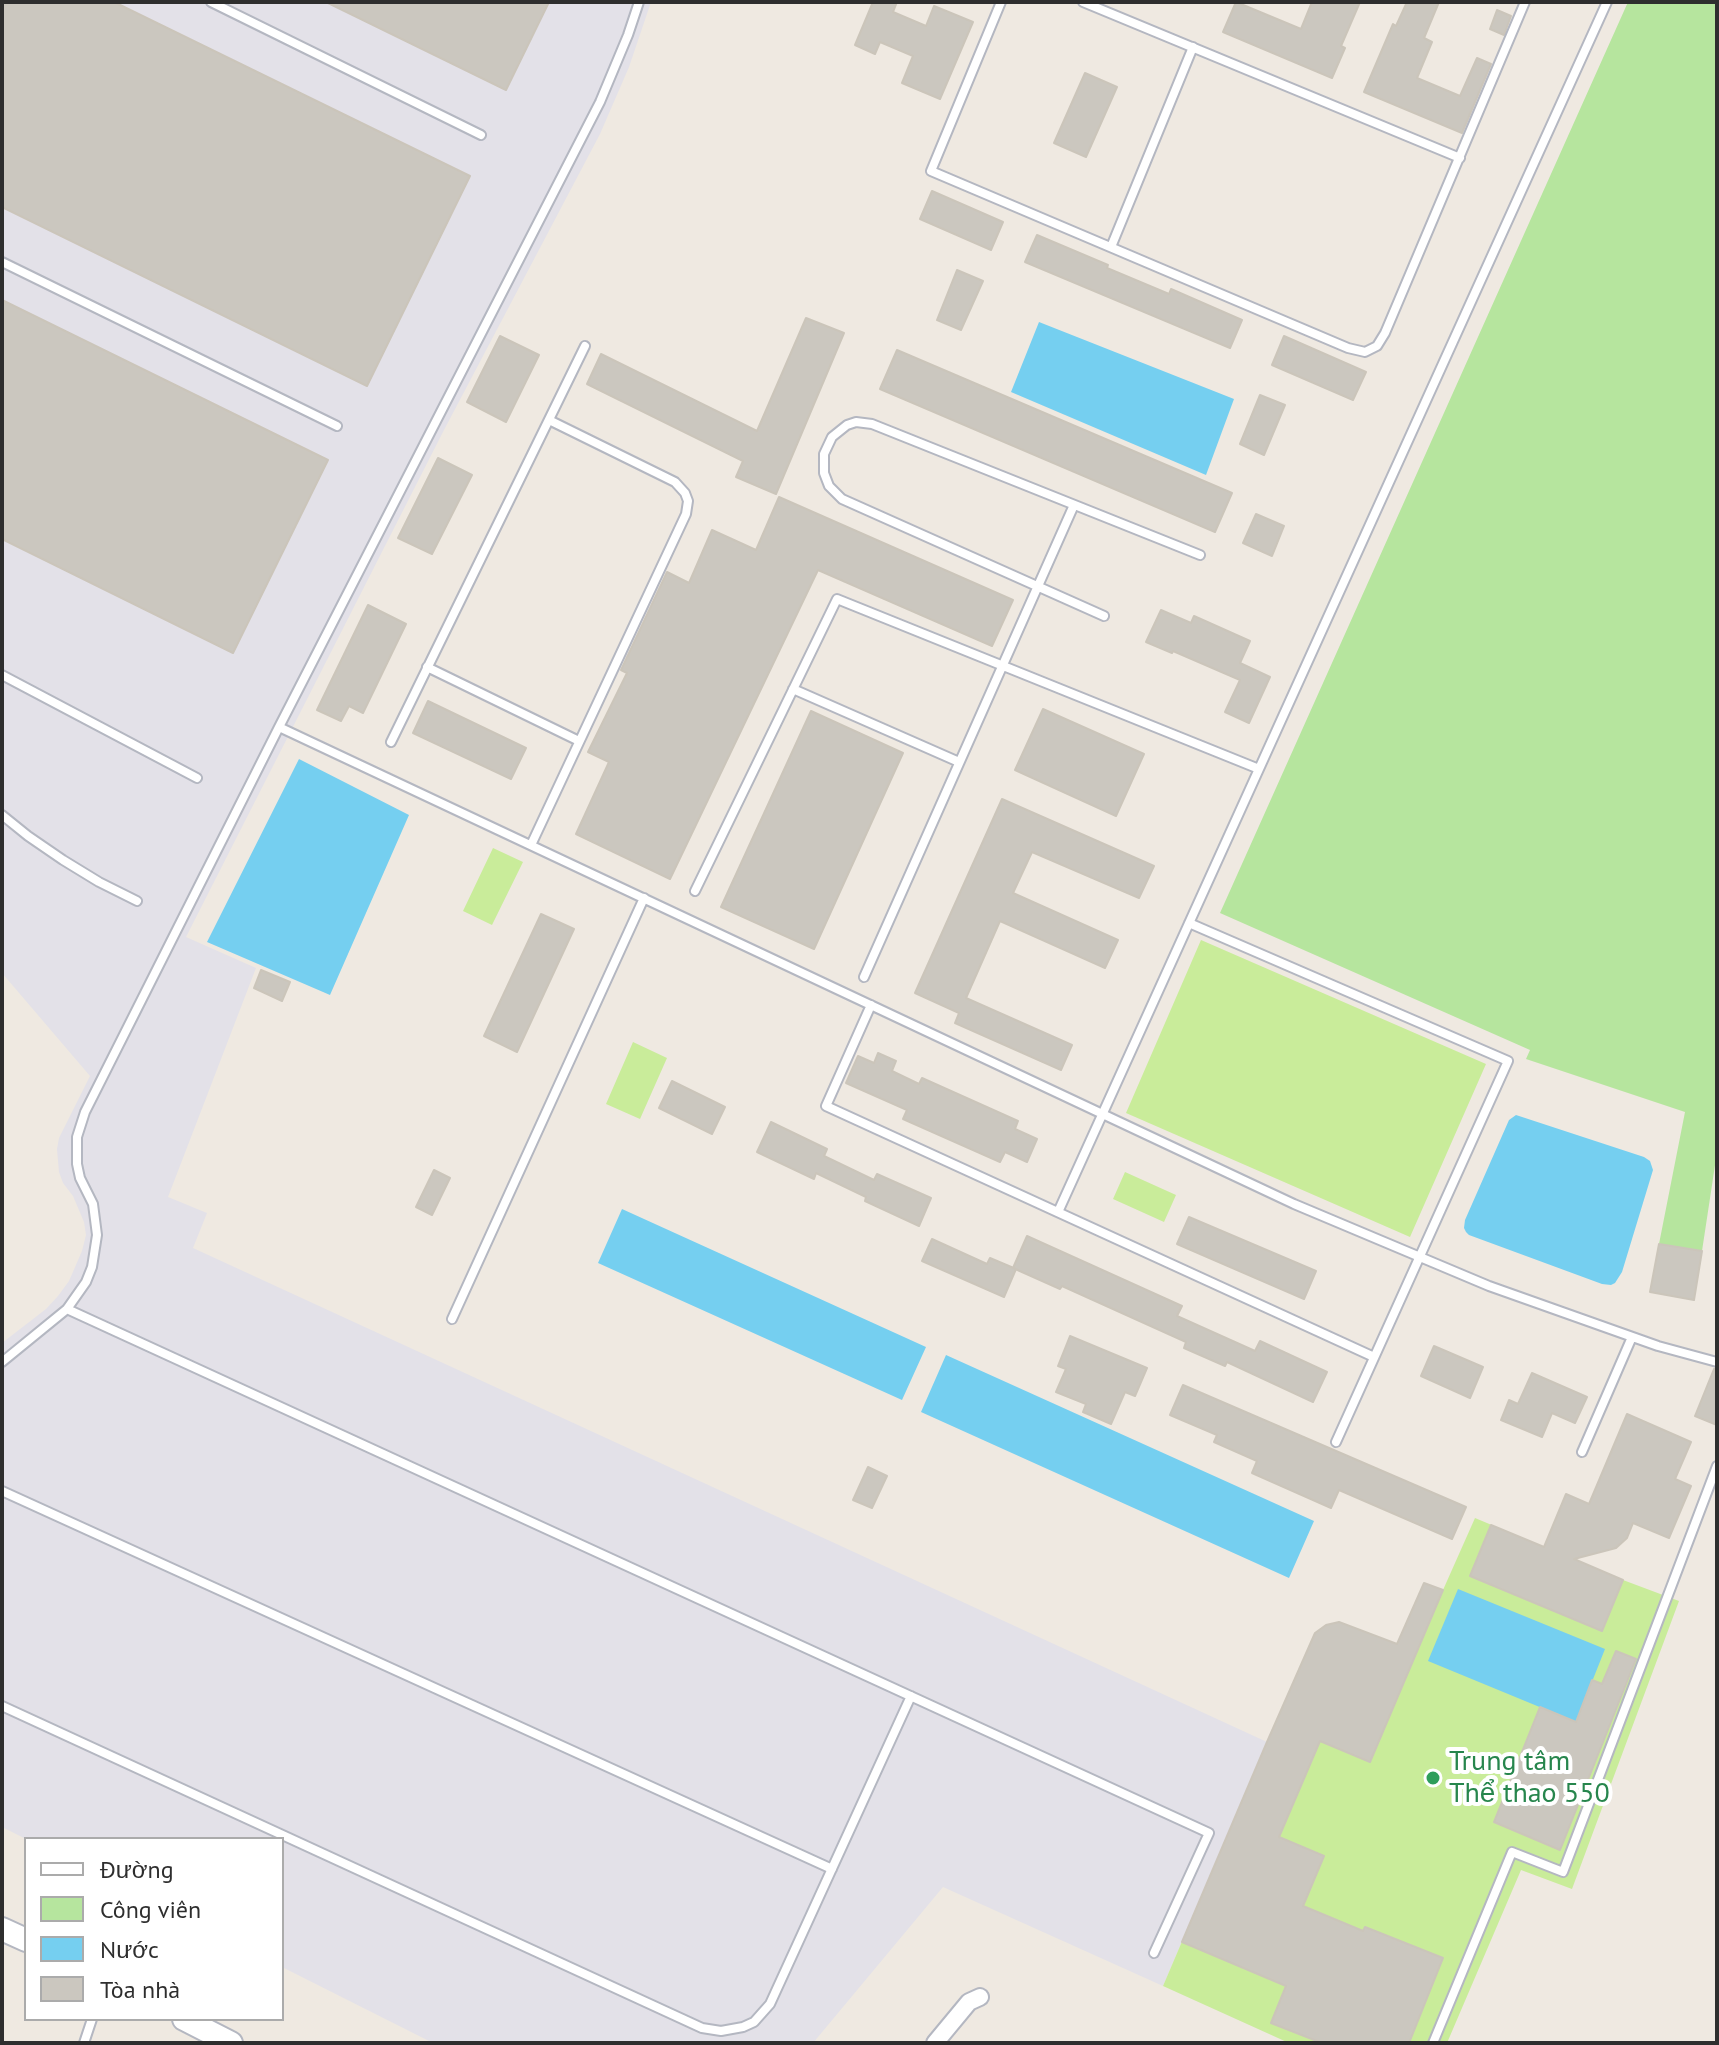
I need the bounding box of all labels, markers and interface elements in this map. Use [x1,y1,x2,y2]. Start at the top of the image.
place label: Trung tâm Thể thao 550 [1449,1745,1610,1811]
marker: Trung tâm Thể thao 550 [1424,1769,1442,1787]
legend [24,1837,284,2021]
text: Đường [100,1854,174,1885]
text: Công viên [100,1894,201,1925]
text: Nước [100,1934,159,1965]
text: Tòa nhà [100,1974,180,2005]

